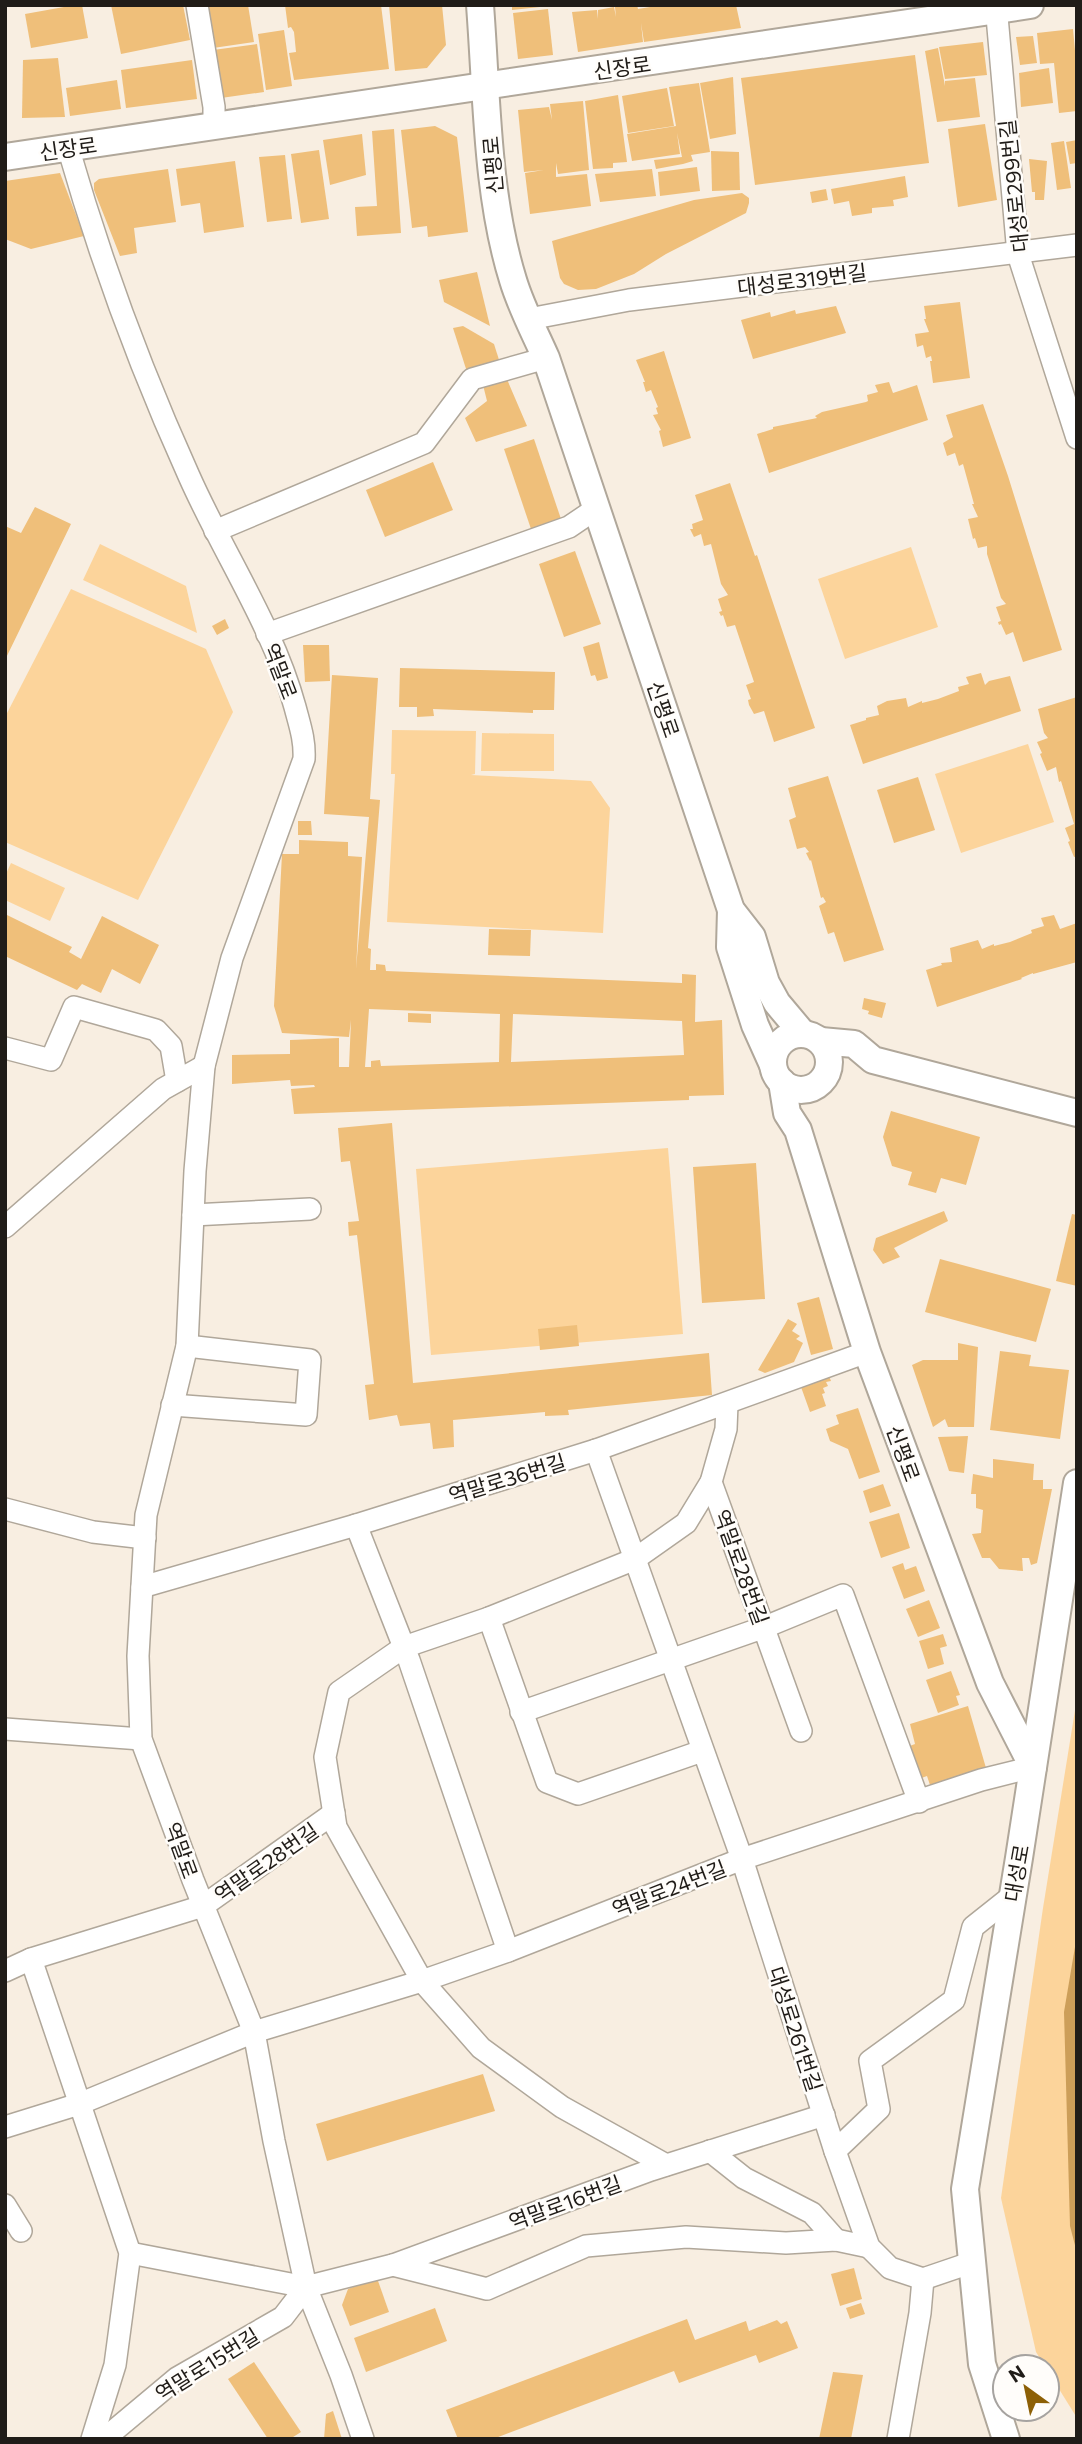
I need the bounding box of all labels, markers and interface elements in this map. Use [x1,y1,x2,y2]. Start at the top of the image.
street label: 신장로 [592,51,652,83]
street label: 대성로299번길 [994,118,1032,254]
street label: 신장로 [38,132,98,164]
street label: 신평로 [477,135,507,195]
street label: 대성로319번길 [736,259,868,299]
street label: 역말로 [259,639,303,703]
street label: 신평로 [643,678,685,740]
street label: 신평로 [882,1421,926,1485]
street label: 역말로36번길 [445,1448,569,1508]
street label: 역말로28번길 [710,1506,774,1628]
street label: 역말로28번길 [209,1817,323,1907]
street label: 역말로 [160,1818,204,1882]
street label: 대성로 [999,1842,1033,1904]
street label: 역말로24번길 [608,1855,730,1921]
street label: 대성로261번길 [764,1963,828,2095]
street label: 역말로16번길 [505,2170,625,2234]
street label: 역말로15번길 [150,2322,264,2406]
north arrow [991,2353,1061,2423]
text: N [1004,2360,1029,2387]

